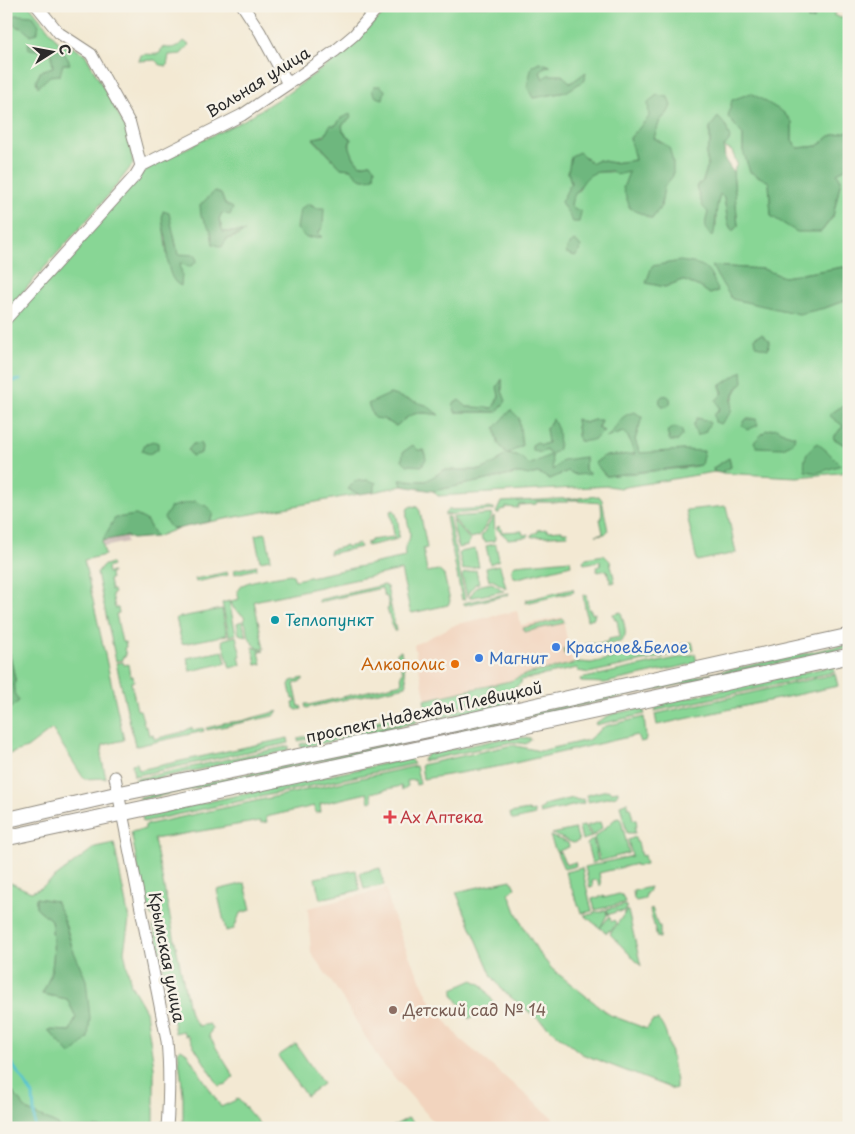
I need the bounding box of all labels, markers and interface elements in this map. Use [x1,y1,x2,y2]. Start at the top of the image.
north arrow [28,28,78,78]
street label: Вольная улица [201,40,314,123]
text: С [54,42,77,57]
place label: Теплопункт [285,607,374,631]
marker: Теплопункт [269,614,281,626]
place label: Красное&Белое [566,634,688,658]
marker: Красное&Белое [550,641,562,653]
place label: Магнит [489,645,549,669]
place label: Алкополис [361,651,445,675]
marker: Магнит [473,652,485,664]
marker: Алкополис [449,658,461,670]
street label: проспект Надежды Плевицкой [303,674,544,748]
place label: Ах Аптека [400,804,483,828]
marker: Ах Аптека [384,811,396,823]
street label: Крымская улица [144,890,192,1024]
place label: Детский сад № 14 [402,997,546,1021]
marker: Детский сад № 14 [387,1004,399,1016]

